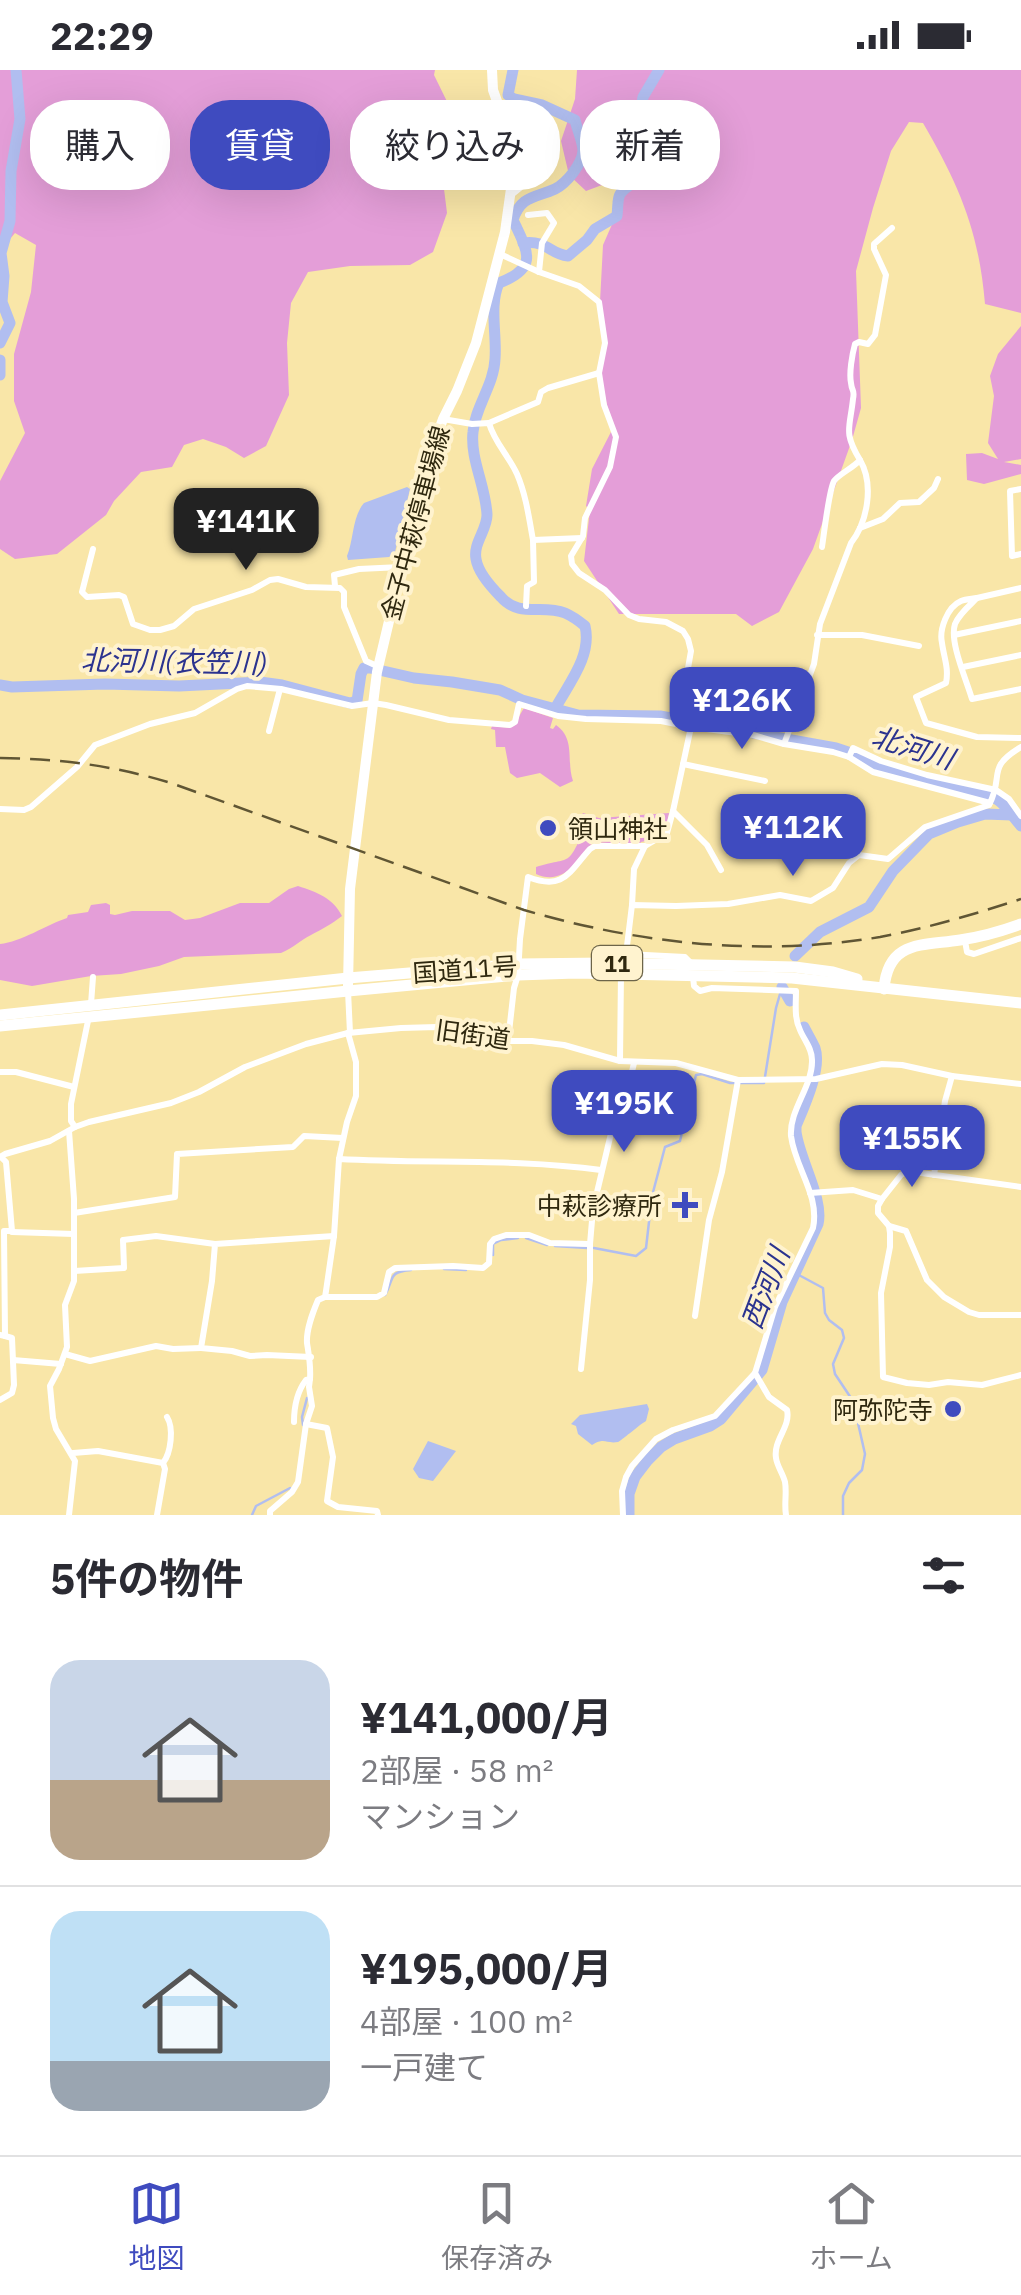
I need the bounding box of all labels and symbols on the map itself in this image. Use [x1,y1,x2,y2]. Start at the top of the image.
street label: 金子中萩停車場線 [373,422,457,624]
pin: ¥141K [176,488,316,573]
water label: 北河川(衣笠川) [81,641,267,681]
pin: ¥126K [672,667,812,752]
water label: 北河川 [867,717,961,778]
pin: ¥112K [723,794,863,879]
place label: 領山神社 [568,812,668,845]
marker: 領山神社 [537,817,559,839]
road number: 11 [592,946,642,980]
street label: 国道11号 [411,949,519,989]
street label: 旧街道 [434,1012,512,1056]
pin: ¥195K [554,1070,694,1155]
pin: ¥155K [842,1105,982,1190]
place label: 中萩診療所 [537,1189,662,1222]
marker: 中萩診療所 [672,1192,698,1218]
water label: 西河川 [733,1239,798,1334]
place label: 阿弥陀寺 [833,1393,933,1426]
marker: 阿弥陀寺 [942,1398,964,1420]

